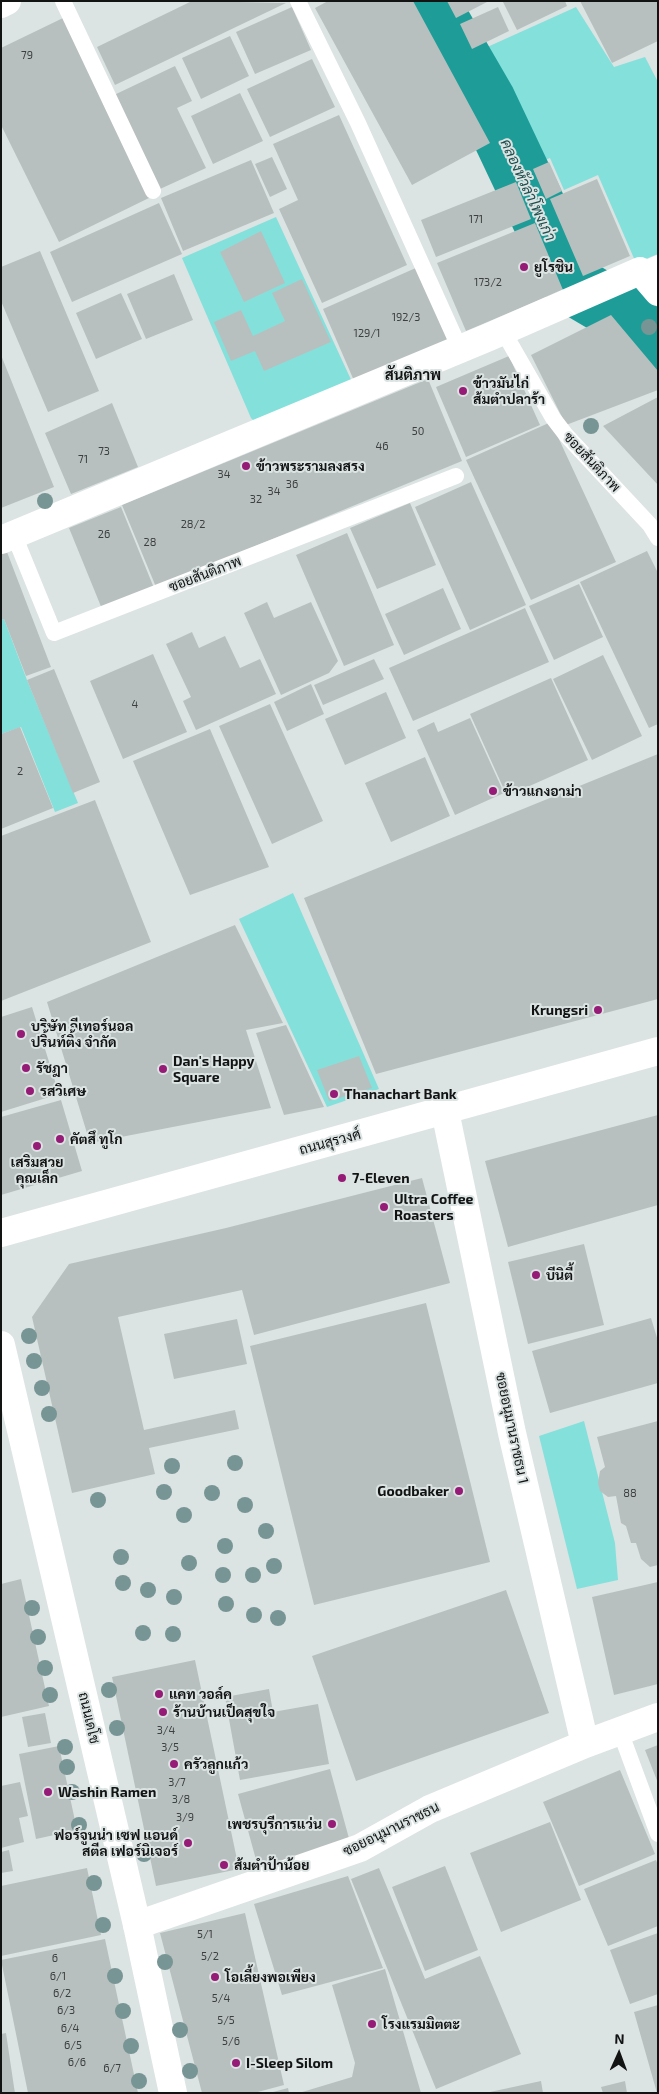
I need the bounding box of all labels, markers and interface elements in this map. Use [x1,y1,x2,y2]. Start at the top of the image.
house number: 79 [21,48,33,62]
water label: คลองหัวลำโพงเก่า [497,136,559,244]
house number: 171 [469,212,483,226]
place label: ยูโรชิน [534,259,573,275]
marker: ยูโรชิน [518,261,530,273]
house number: 173/2 [474,275,502,289]
house number: 192/3 [392,310,420,324]
house number: 129/1 [354,326,380,340]
district label: สันติภาพ [385,366,441,384]
place label: ข้าวมันไก่ ส้มตำปลาร้า [473,375,545,408]
marker: ข้าวมันไก่ ส้มตำปลาร้า [457,385,469,397]
house number: 50 [412,424,424,438]
street label: ซอยสันติภาพ [560,429,624,495]
house number: 46 [375,439,389,453]
house number: 73 [98,444,110,458]
house number: 71 [78,452,88,466]
place label: ข้าวพระรามลงสรง [256,458,365,474]
marker: ข้าวพระรามลงสรง [240,460,252,472]
house number: 34 [218,467,230,481]
house number: 36 [286,477,298,491]
house number: 34 [268,484,280,498]
house number: 32 [250,492,262,506]
house number: 28/2 [181,517,205,531]
house number: 26 [98,527,110,541]
house number: 28 [144,535,156,549]
street label: ซอยสันติภาพ [167,553,243,595]
house number: 4 [132,697,138,711]
house number: 2 [17,764,23,778]
place label: ข้าวแกงอาม่า [503,783,582,799]
marker: ข้าวแกงอาม่า [487,785,499,797]
place label: Krungsri [531,1002,588,1018]
marker: Krungsri [592,1004,604,1016]
place label: บริษัท อีเทอร์นอล ปริ้นท์ติ้ง จำกัด [31,1018,133,1050]
marker: บริษัท อีเทอร์นอล ปริ้นท์ติ้ง จำกัด [15,1028,27,1040]
place label: Dan's Happy Square [173,1053,255,1086]
place label: รัชฎา [36,1060,68,1076]
marker: รัชฎา [20,1062,32,1074]
marker: Dan's Happy Square [157,1063,169,1075]
place label: รสวิเศษ [40,1083,86,1099]
marker: รสวิเศษ [24,1085,36,1097]
place label: Thanachart Bank [344,1086,457,1102]
marker: Thanachart Bank [328,1088,340,1100]
street label: ถนนสุรวงศ์ [297,1126,363,1158]
place label: คัตสึ ทูโก [70,1131,123,1147]
marker: คัตสึ ทูโก [54,1133,66,1145]
marker: เสริมสวย คุณเล็ก [31,1140,43,1152]
place label: เสริมสวย คุณเล็ก [11,1154,63,1186]
place label: 7-Eleven [352,1170,410,1186]
marker: 7-Eleven [336,1172,348,1184]
place label: Ultra Coffee Roasters [394,1191,473,1224]
marker: Ultra Coffee Roasters [378,1201,390,1213]
place label: บีนิตี้ [546,1267,573,1283]
marker: บีนิตี้ [530,1269,542,1281]
street label: ซอยอนุมานราชธน 1 [492,1371,532,1485]
place label: Goodbaker [377,1483,449,1499]
marker: Goodbaker [453,1485,465,1497]
house number: 88 [623,1486,637,1500]
place label: แคท วอล์ค [169,1686,232,1702]
marker: แคท วอล์ค [153,1688,165,1700]
street label: ถนนเดโช [75,1691,103,1745]
place label: ร้านบ้านเป็ดสุขใจ [173,1704,275,1720]
marker: ร้านบ้านเป็ดสุขใจ [157,1706,169,1718]
house number: 3/4 [157,1723,175,1737]
house number: 3/5 [161,1740,179,1754]
place label: ครัวลูกแก้ว [184,1756,248,1772]
marker: ครัวลูกแก้ว [168,1758,180,1770]
house number: 3/7 [168,1775,186,1789]
place label: Washin Ramen [58,1784,156,1800]
marker: Washin Ramen [42,1786,54,1798]
house number: 3/8 [172,1792,190,1806]
street label: ซอยอนุมานราชธน [340,1798,442,1860]
house number: 3/9 [176,1810,194,1824]
place label: เพชรบุรีการแว่น [227,1816,322,1832]
marker: เพชรบุรีการแว่น [326,1818,338,1830]
place label: ฟอร์จูนน่า เซฟ แอนด์ สตีล เฟอร์นิเจอร์ [54,1827,178,1860]
marker: ฟอร์จูนน่า เซฟ แอนด์ สตีล เฟอร์นิเจอร์ [182,1837,194,1849]
place label: ส้มตำป้าน้อย [234,1857,309,1873]
marker: ส้มตำป้าน้อย [218,1859,230,1871]
house number: 5/1 [197,1927,213,1941]
house number: 5/2 [201,1949,219,1963]
house number: 6 [52,1951,58,1965]
house number: 6/1 [50,1969,66,1983]
place label: โอเลี้ยงพอเพียง [225,1969,316,1985]
marker: โอเลี้ยงพอเพียง [209,1971,221,1983]
house number: 6/2 [53,1986,71,2000]
house number: 5/4 [212,1991,230,2005]
house number: 6/3 [57,2003,75,2017]
house number: 5/5 [217,2013,235,2027]
place label: โรงแรมมิตตะ [382,2016,460,2032]
marker: โรงแรมมิตตะ [366,2018,378,2030]
house number: 6/4 [61,2021,79,2035]
north arrow [594,2029,644,2079]
text: N [614,2030,625,2047]
house number: 5/6 [222,2034,240,2048]
house number: 6/5 [64,2038,82,2052]
house number: 6/6 [68,2055,86,2069]
place label: I-Sleep Silom [246,2055,333,2071]
marker: I-Sleep Silom [230,2057,242,2069]
house number: 6/7 [103,2061,121,2075]

